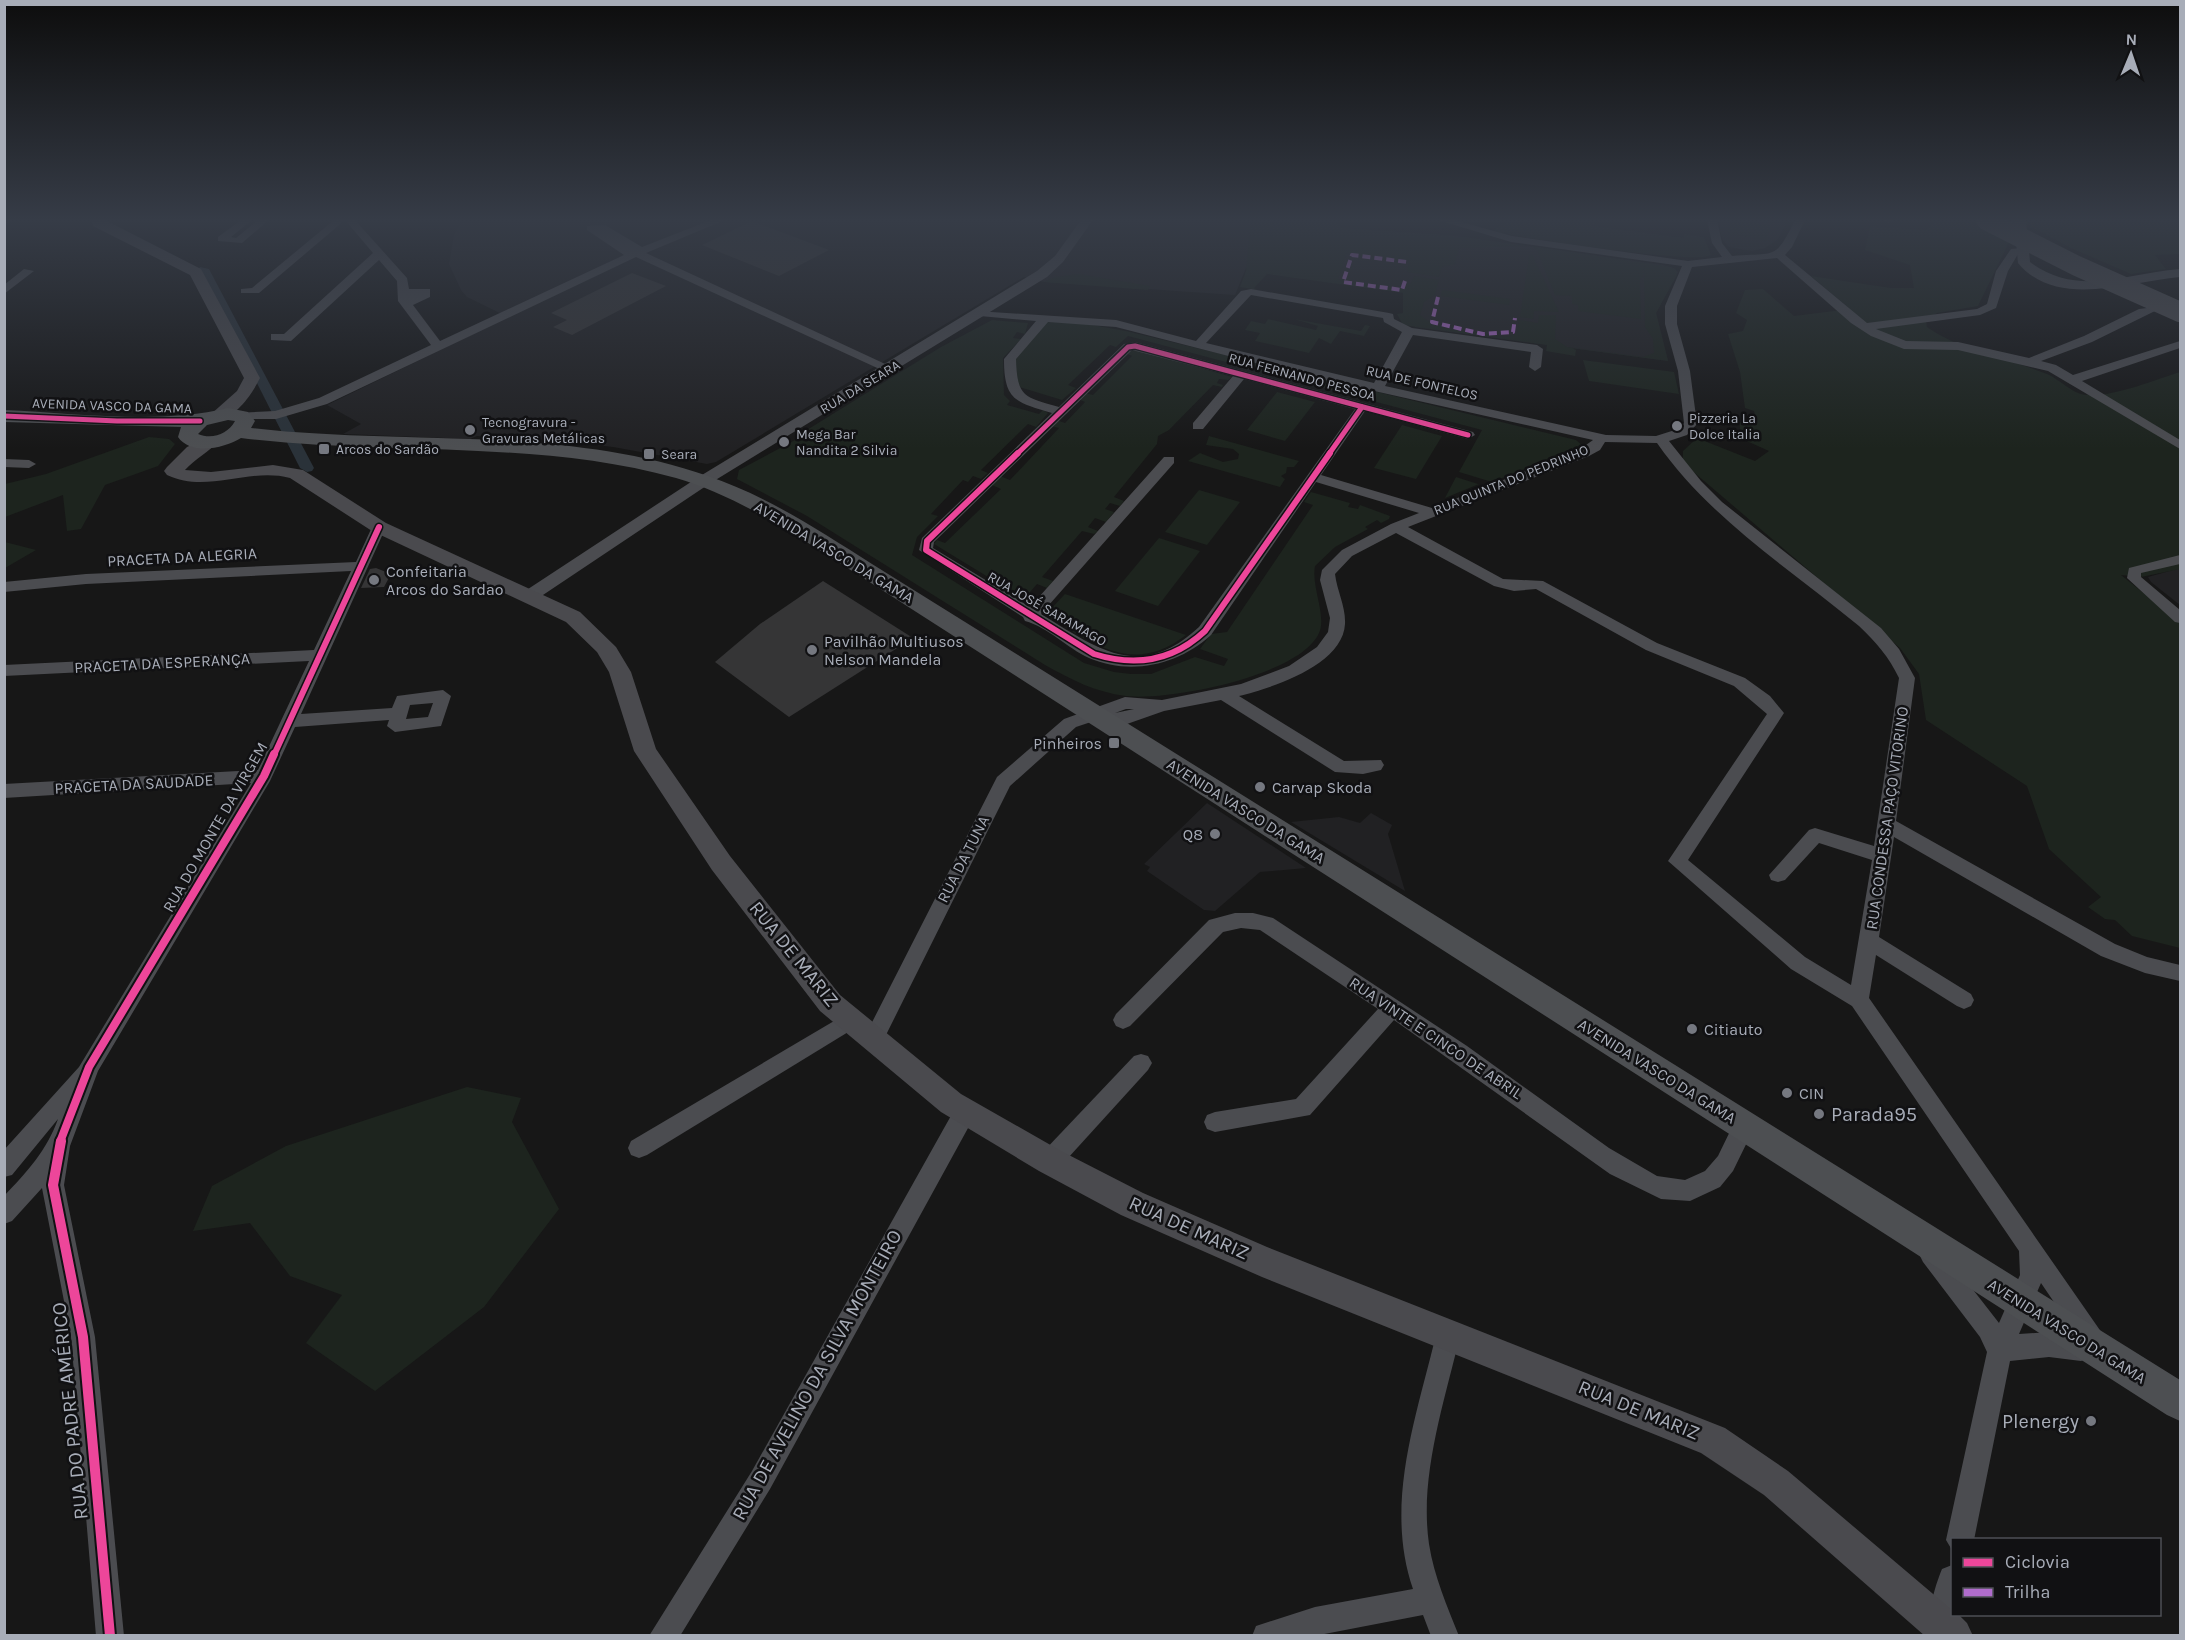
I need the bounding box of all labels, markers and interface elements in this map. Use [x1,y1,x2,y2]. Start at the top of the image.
north arrow [2101,24,2161,84]
text: N [2125,30,2138,49]
street label: RUA FERNANDO PESSOA [1227,349,1377,405]
street label: RUA DA SEARA [817,356,903,418]
street label: RUA DE FONTELOS [1364,362,1480,404]
street label: AVENIDA VASCO DA GAMA [32,395,192,417]
place label: Pizzeria La Dolce Italia [1689,410,1760,443]
place label: Tecnogravura - Gravuras Metálicas [482,414,605,447]
marker: Pizzeria La Dolce Italia [1670,419,1684,433]
marker: Tecnogravura - Gravuras Metálicas [463,423,477,437]
place label: Mega Bar Nandita 2 Silvia [796,426,897,459]
marker: Mega Bar Nandita 2 Silvia [777,435,791,449]
place label: Arcos do Sardão [336,441,439,458]
street label: RUA QUINTA DO PEDRINHO [1431,441,1591,519]
marker: Arcos do Sardão [317,442,331,456]
place label: Seara [661,446,697,463]
marker: Seara [642,447,656,461]
street label: AVENIDA VASCO DA GAMA [751,497,917,607]
street label: PRACETA DA ALEGRIA [107,544,257,570]
place label: Confeitaria Arcos do Sardao [386,562,504,599]
street label: RUA JOSÉ SARAMAGO [985,567,1110,650]
marker: Confeitaria Arcos do Sardao [367,573,381,587]
place label: Pavilhão Multiusos Nelson Mandela [824,632,964,669]
marker: Pavilhão Multiusos Nelson Mandela [805,643,819,657]
street label: PRACETA DA ESPERANÇA [74,649,250,677]
street label: RUA CONDESSA PAÇO VITORINO [1862,705,1912,931]
place label: Pinheiros [1033,734,1102,753]
marker: Pinheiros [1107,736,1121,750]
street label: RUA DO MONTE DA VIRGEM [158,739,272,915]
street label: AVENIDA VASCO DA GAMA [1163,755,1329,867]
street label: PRACETA DA SAUDADE [54,770,214,798]
place label: Carvap Skoda [1272,778,1372,797]
marker: Carvap Skoda [1253,780,1267,794]
street label: RUA DA TUNA [933,812,993,906]
place label: Q8 [1183,825,1203,844]
marker: Q8 [1208,827,1222,841]
street label: RUA DE MARIZ [745,897,843,1011]
street label: RUA VINTE E CINCO DE ABRIL [1346,973,1527,1103]
street label: AVENIDA VASCO DA GAMA [1574,1015,1740,1127]
place label: Citiauto [1704,1020,1763,1039]
marker: Citiauto [1685,1022,1699,1036]
place label: CIN [1799,1084,1824,1103]
marker: CIN [1780,1086,1794,1100]
place label: Parada95 [1831,1103,1917,1126]
marker: Parada95 [1812,1107,1826,1121]
street label: RUA DE MARIZ [1125,1191,1253,1265]
street label: RUA DE AVELINO DA SILVA MONTEIRO [727,1226,907,1524]
street label: AVENIDA VASCO DA GAMA [1984,1275,2150,1387]
street label: RUA DO PADRE AMÉRICO [46,1301,93,1521]
street label: RUA DE MARIZ [1575,1375,1703,1445]
place label: Plenergy [2002,1410,2079,1433]
marker: Plenergy [2084,1414,2098,1428]
legend [1951,1538,2161,1616]
text: Ciclovia [2005,1551,2070,1573]
text: Trilha [2005,1581,2050,1603]

